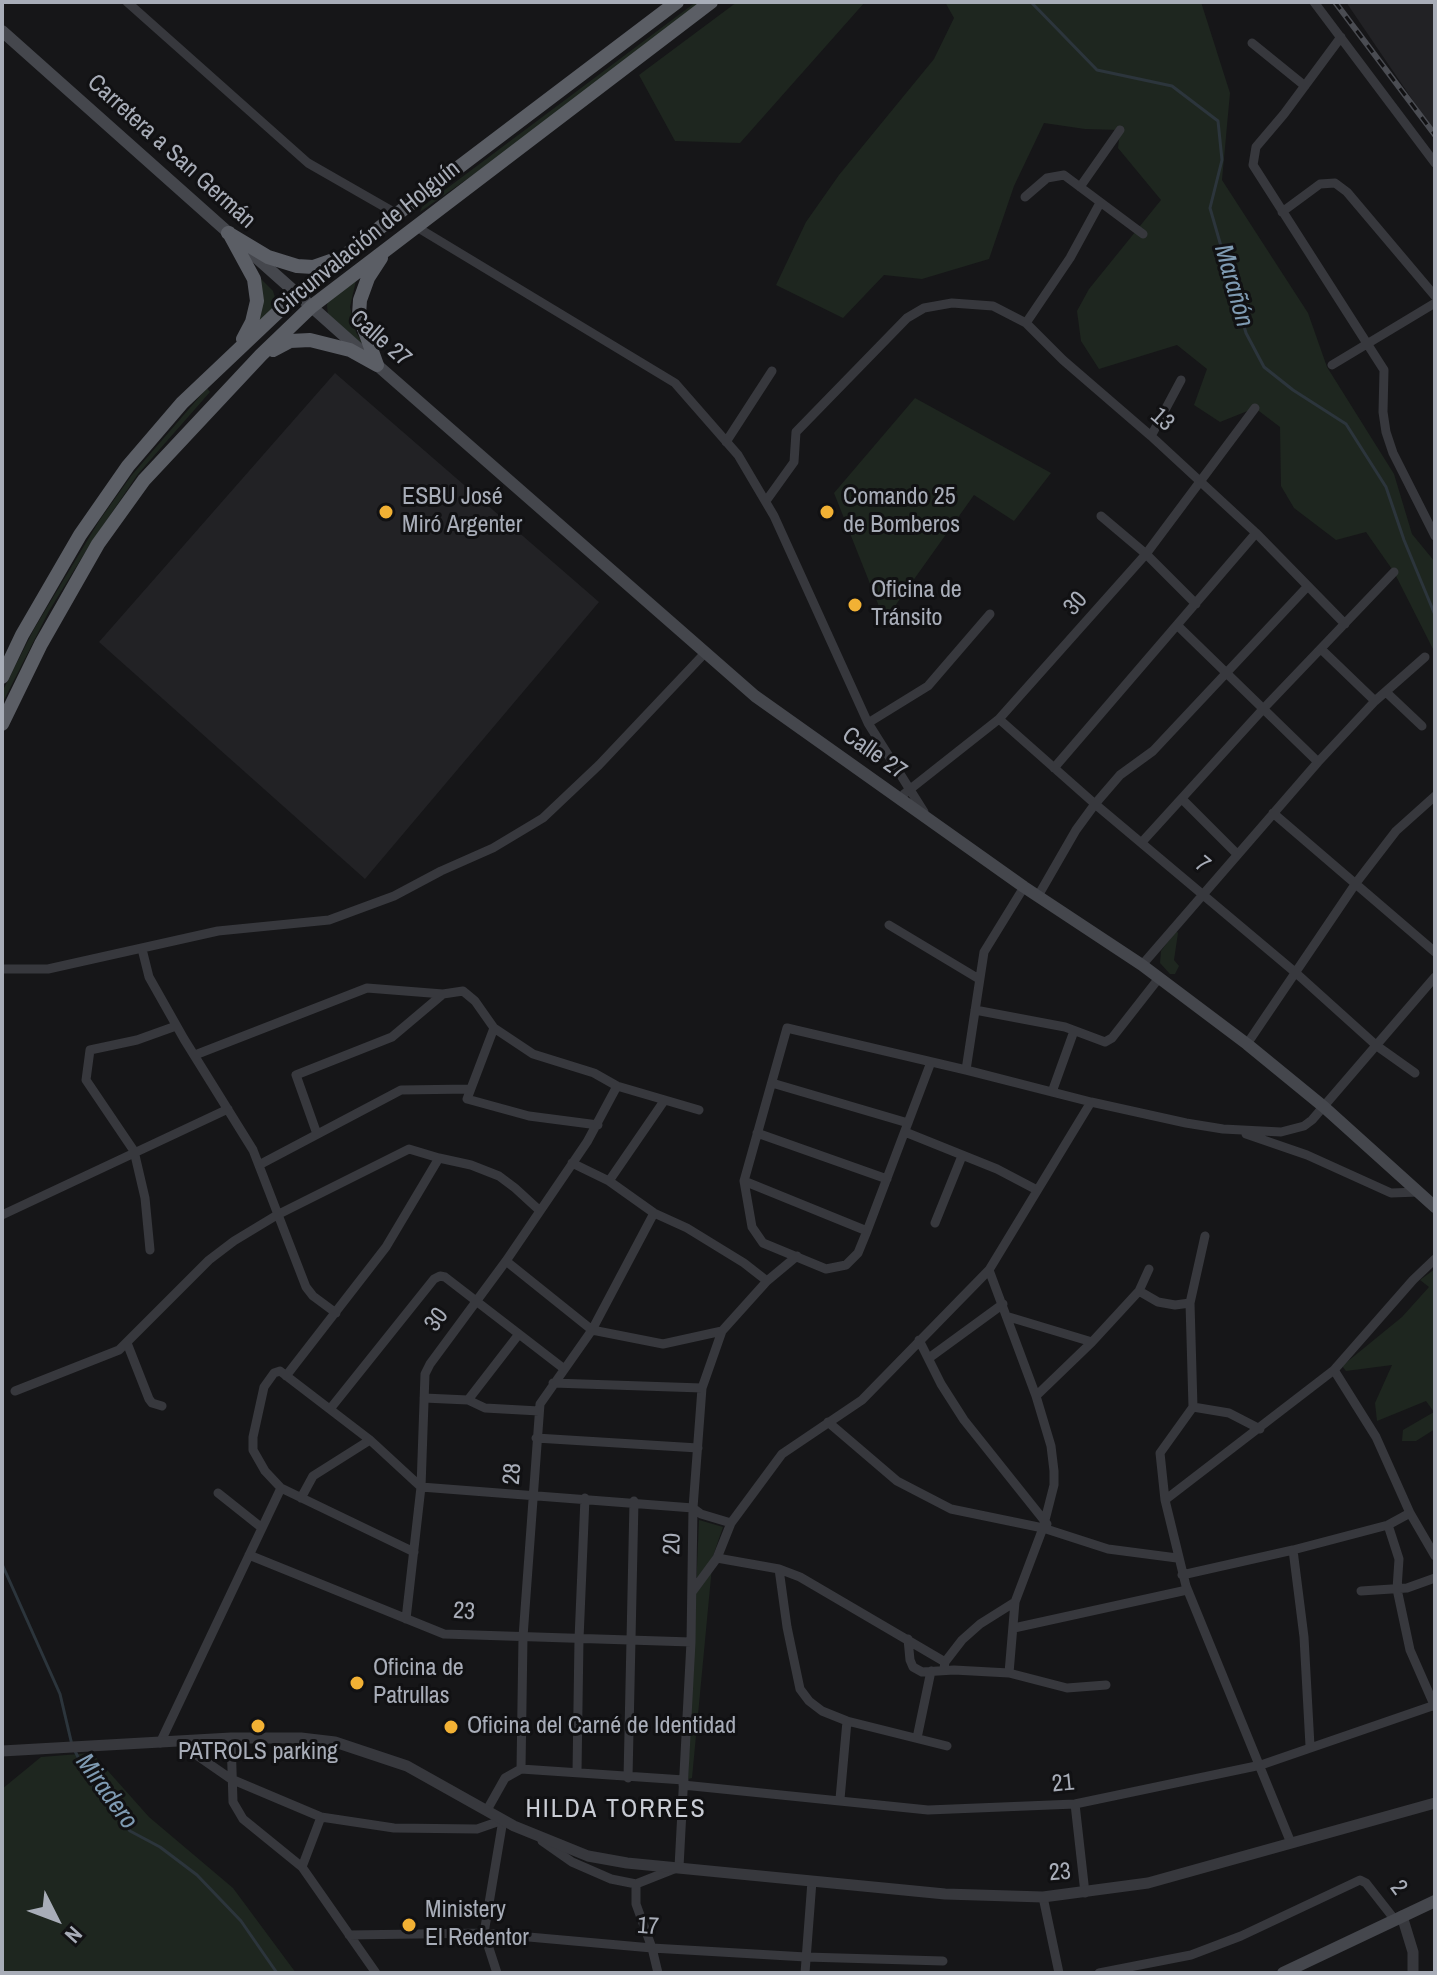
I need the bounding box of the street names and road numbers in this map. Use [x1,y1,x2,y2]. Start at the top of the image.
street label: Carretera a San Germán [81,69,261,235]
street label: Circunvalación de Holguín [268,155,466,323]
street label: Calle 27 [343,304,417,374]
street label: 13 [1144,402,1180,438]
street label: 30 [1058,586,1094,622]
street label: Calle 27 [836,722,912,786]
street label: 7 [1189,850,1215,880]
street label: 30 [419,1303,455,1337]
street label: 28 [498,1462,528,1486]
street label: 20 [658,1533,688,1555]
street label: 23 [452,1597,476,1627]
street label: 21 [1051,1769,1075,1799]
street label: 23 [1048,1858,1072,1888]
street label: 2 [1383,1875,1413,1901]
street label: 17 [636,1912,660,1942]

